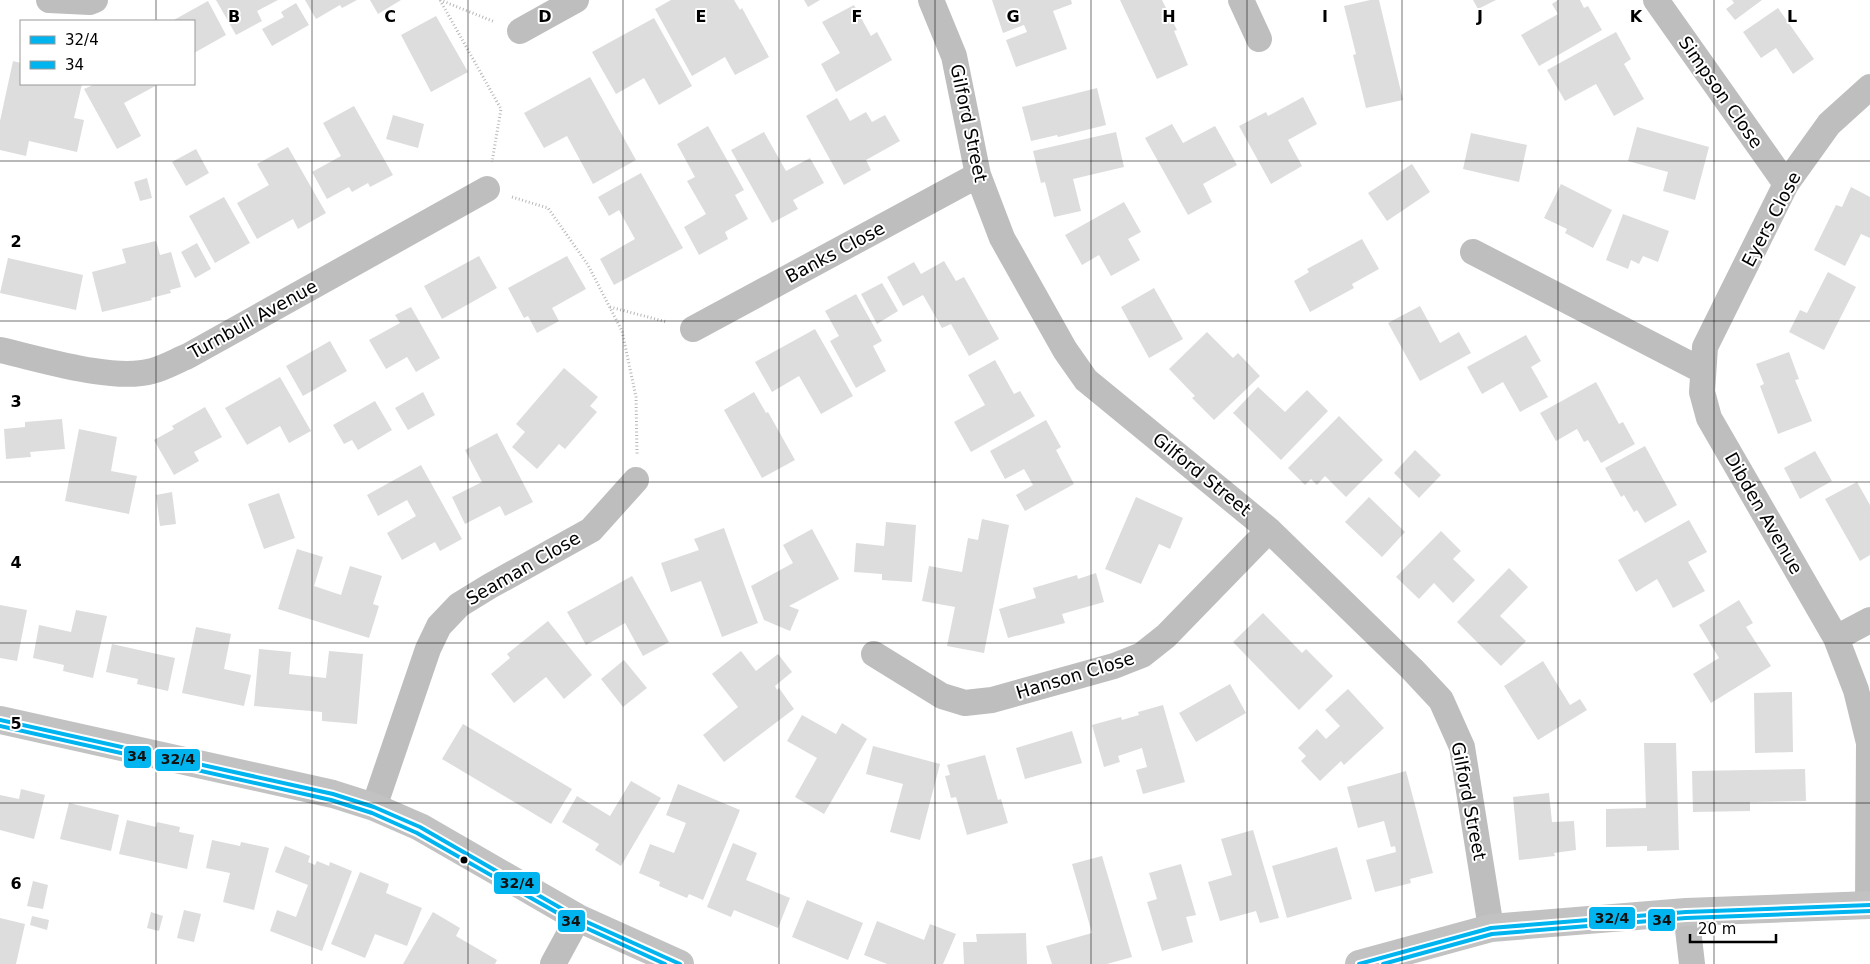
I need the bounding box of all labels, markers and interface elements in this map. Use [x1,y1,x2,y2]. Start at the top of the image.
text: B [228,7,240,26]
text: C [384,7,396,26]
text: D [538,7,552,26]
text: E [696,7,706,26]
text: F [852,7,862,26]
text: G [1006,7,1020,26]
text: H [1162,7,1176,26]
text: I [1322,7,1328,26]
text: J [1476,7,1483,26]
text: K [1630,7,1643,26]
text: L [1787,7,1797,26]
legend [20,20,195,85]
text: 32/4 [65,31,99,49]
street label: Simpson Close [1675,32,1767,152]
text: 34 [65,56,84,74]
street label: Gilford Street [946,62,992,184]
street label: Eyers Close [1737,168,1805,270]
street label: Banks Close [782,217,888,287]
text: 2 [10,232,22,251]
street label: Turnbull Avenue [184,275,321,363]
text: 3 [10,392,22,411]
street label: Gilford Street [1149,428,1255,520]
street label: Dibden Avenue [1721,449,1807,577]
street label: Seaman Close [462,527,584,609]
text: 4 [10,553,22,572]
street label: Hanson Close [1013,647,1137,703]
text: 5 [10,714,22,733]
street label: Gilford Street [1447,740,1491,862]
line badge: 34 [123,745,152,769]
text: 34 [127,748,147,764]
line badge: 32/4 [154,748,201,772]
text: 32/4 [161,751,195,767]
unlabelled marker [459,855,469,865]
line badge: 32/4 [493,871,541,895]
text: 6 [10,874,22,893]
text: 32/4 [500,875,534,891]
line badge: 32/4 [1588,906,1636,930]
line badge: 34 [1647,908,1676,932]
line badge: 34 [557,909,586,933]
text: 32/4 [1595,910,1629,926]
text: 34 [1652,912,1672,928]
scale bar [1690,912,1776,944]
text: 34 [561,913,581,929]
text: 20 m [1698,920,1736,938]

